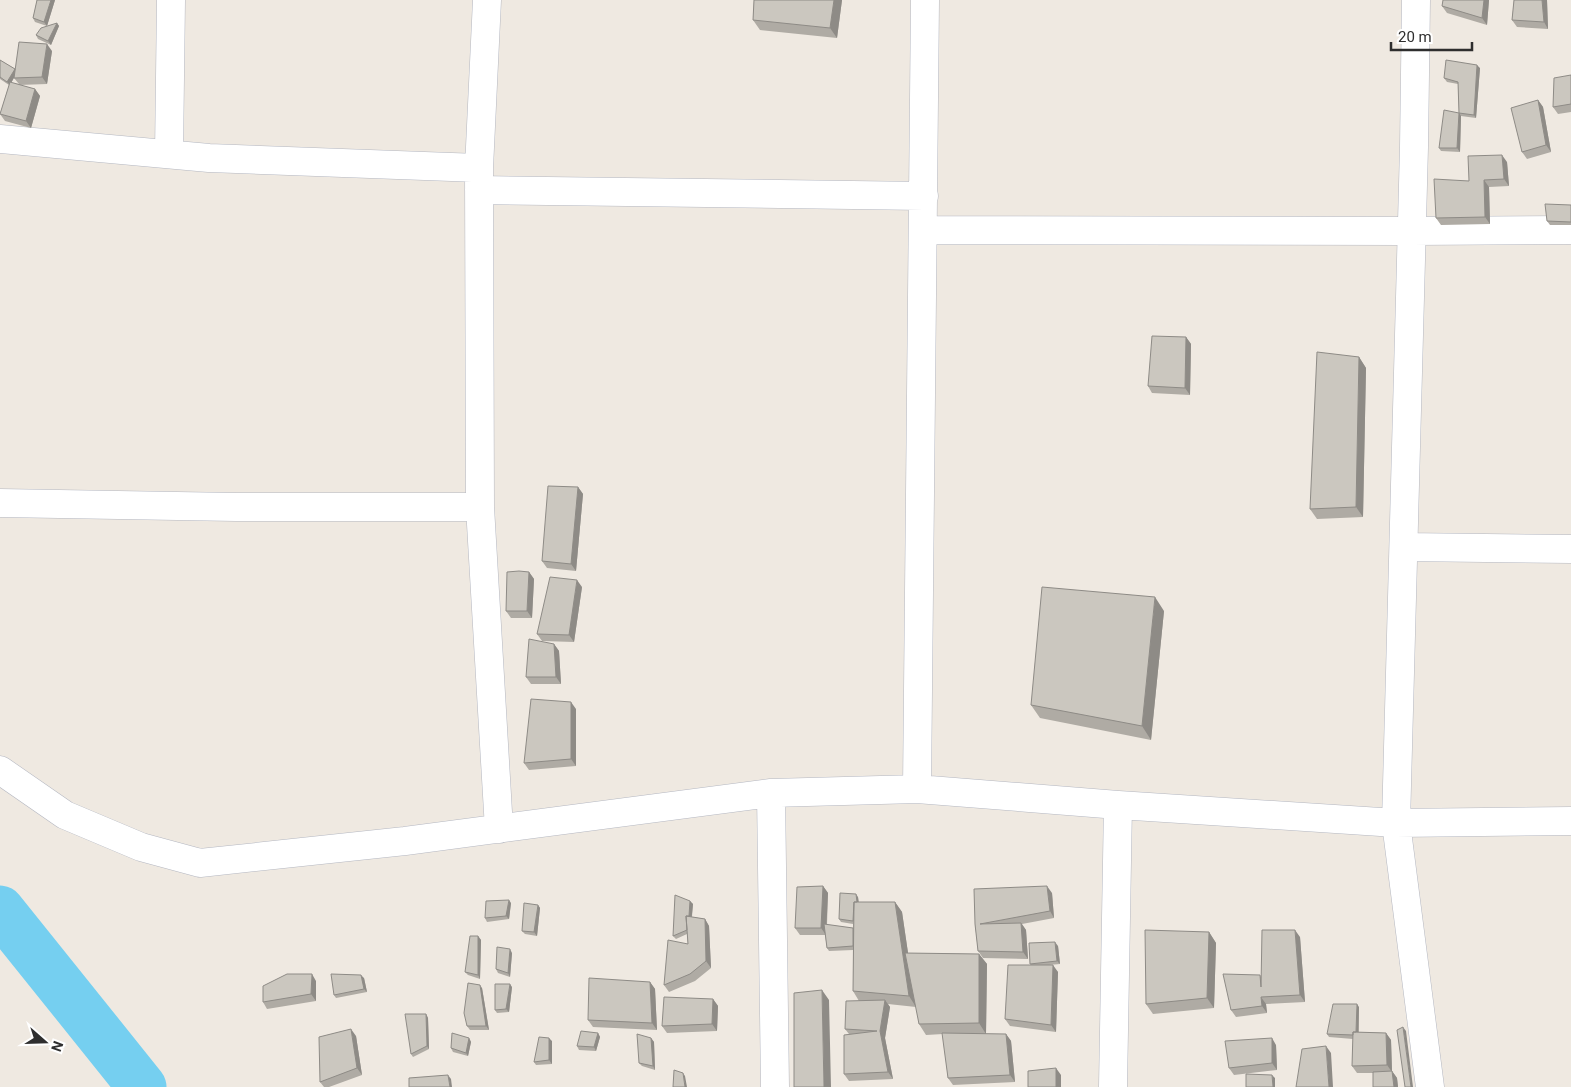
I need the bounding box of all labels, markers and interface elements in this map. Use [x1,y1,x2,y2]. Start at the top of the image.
scale bar [1391,20,1472,52]
text: 20 m [1398,28,1432,46]
north arrow [20,1017,70,1067]
text: N [48,1039,66,1054]

